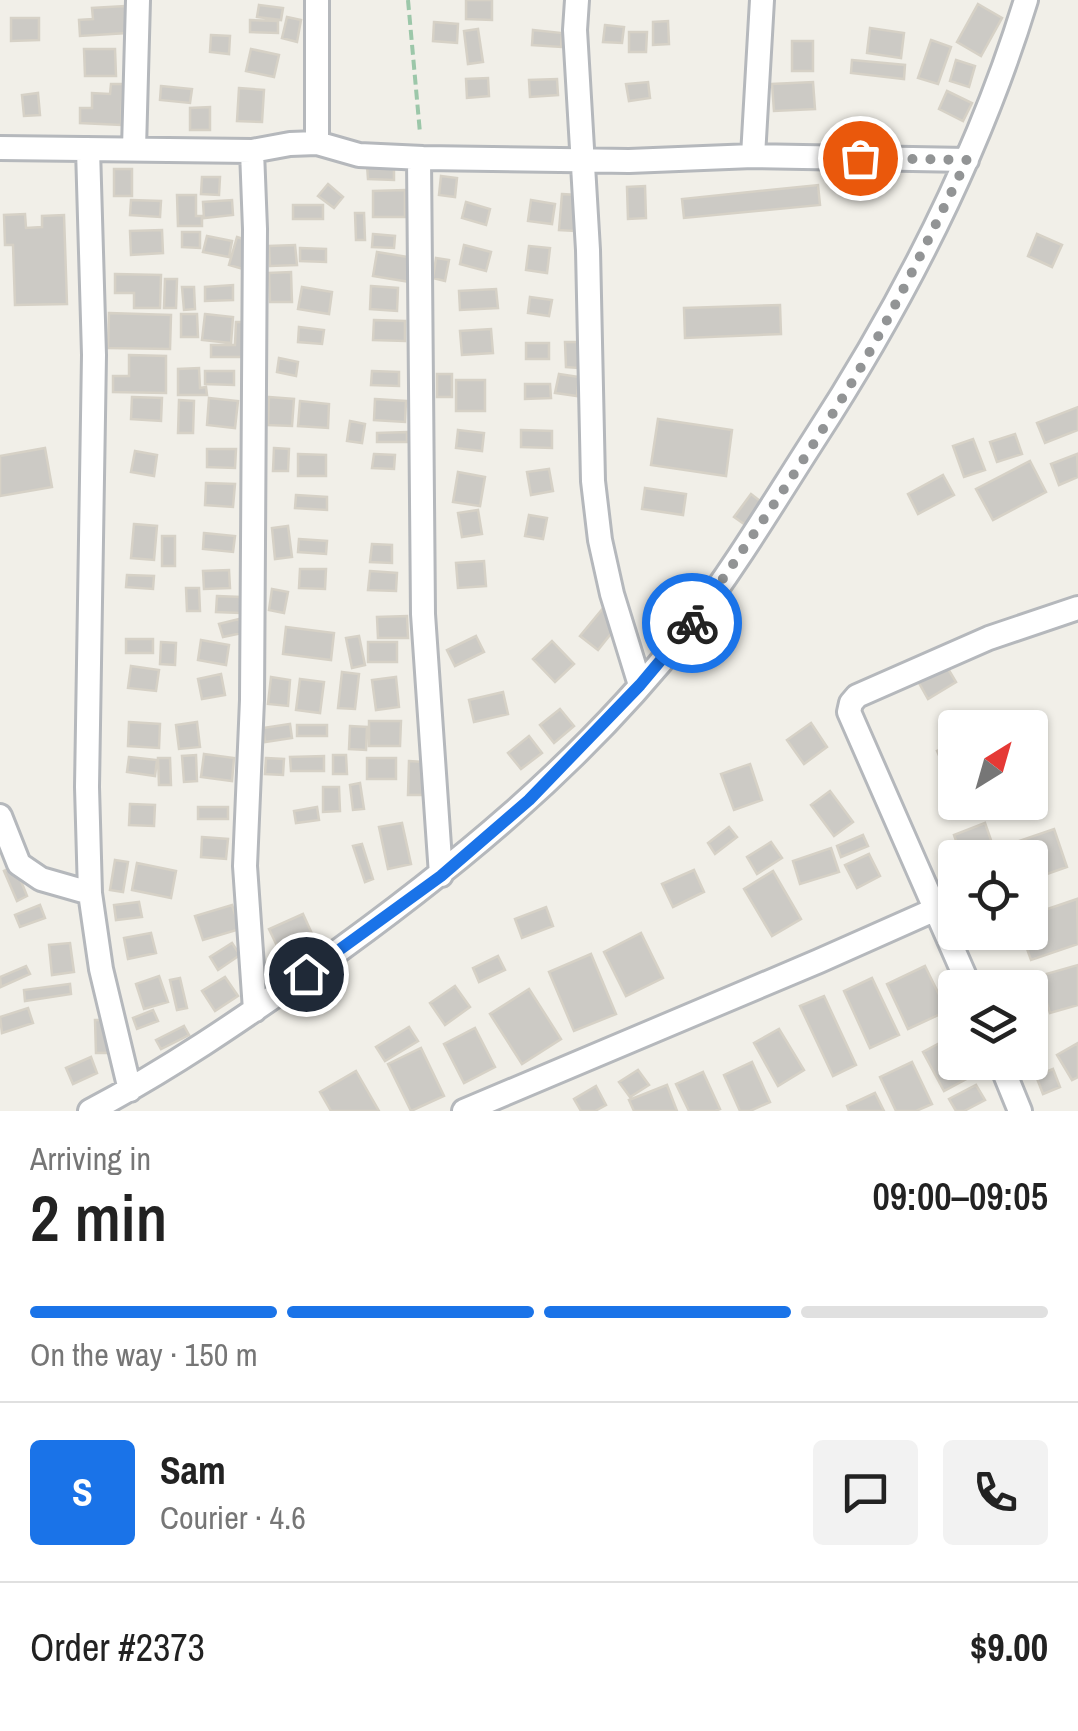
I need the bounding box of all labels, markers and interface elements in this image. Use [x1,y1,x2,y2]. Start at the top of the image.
pin [818,116,903,201]
icon: bag [833,131,888,186]
courier [642,573,742,673]
icon: bike [665,596,720,651]
north arrow [938,710,1048,820]
map controls [938,710,1048,1080]
button: locate [938,840,1048,950]
pin [264,932,349,1017]
icon: home [279,947,334,1002]
button: layers [938,970,1048,1080]
text: Arriving in [30,1137,151,1180]
text: 09:00–09:05 [872,1171,1048,1222]
text: 2 min [30,1174,167,1261]
text: On the way · 150 m [30,1333,258,1376]
button: chat [813,1440,918,1545]
button: phone [943,1440,1048,1545]
text: Sam [160,1445,226,1496]
text: S [72,1467,93,1518]
text: Courier · 4.6 [160,1496,306,1539]
text: Order #2373 [30,1622,205,1673]
text: $9.00 [970,1622,1048,1673]

